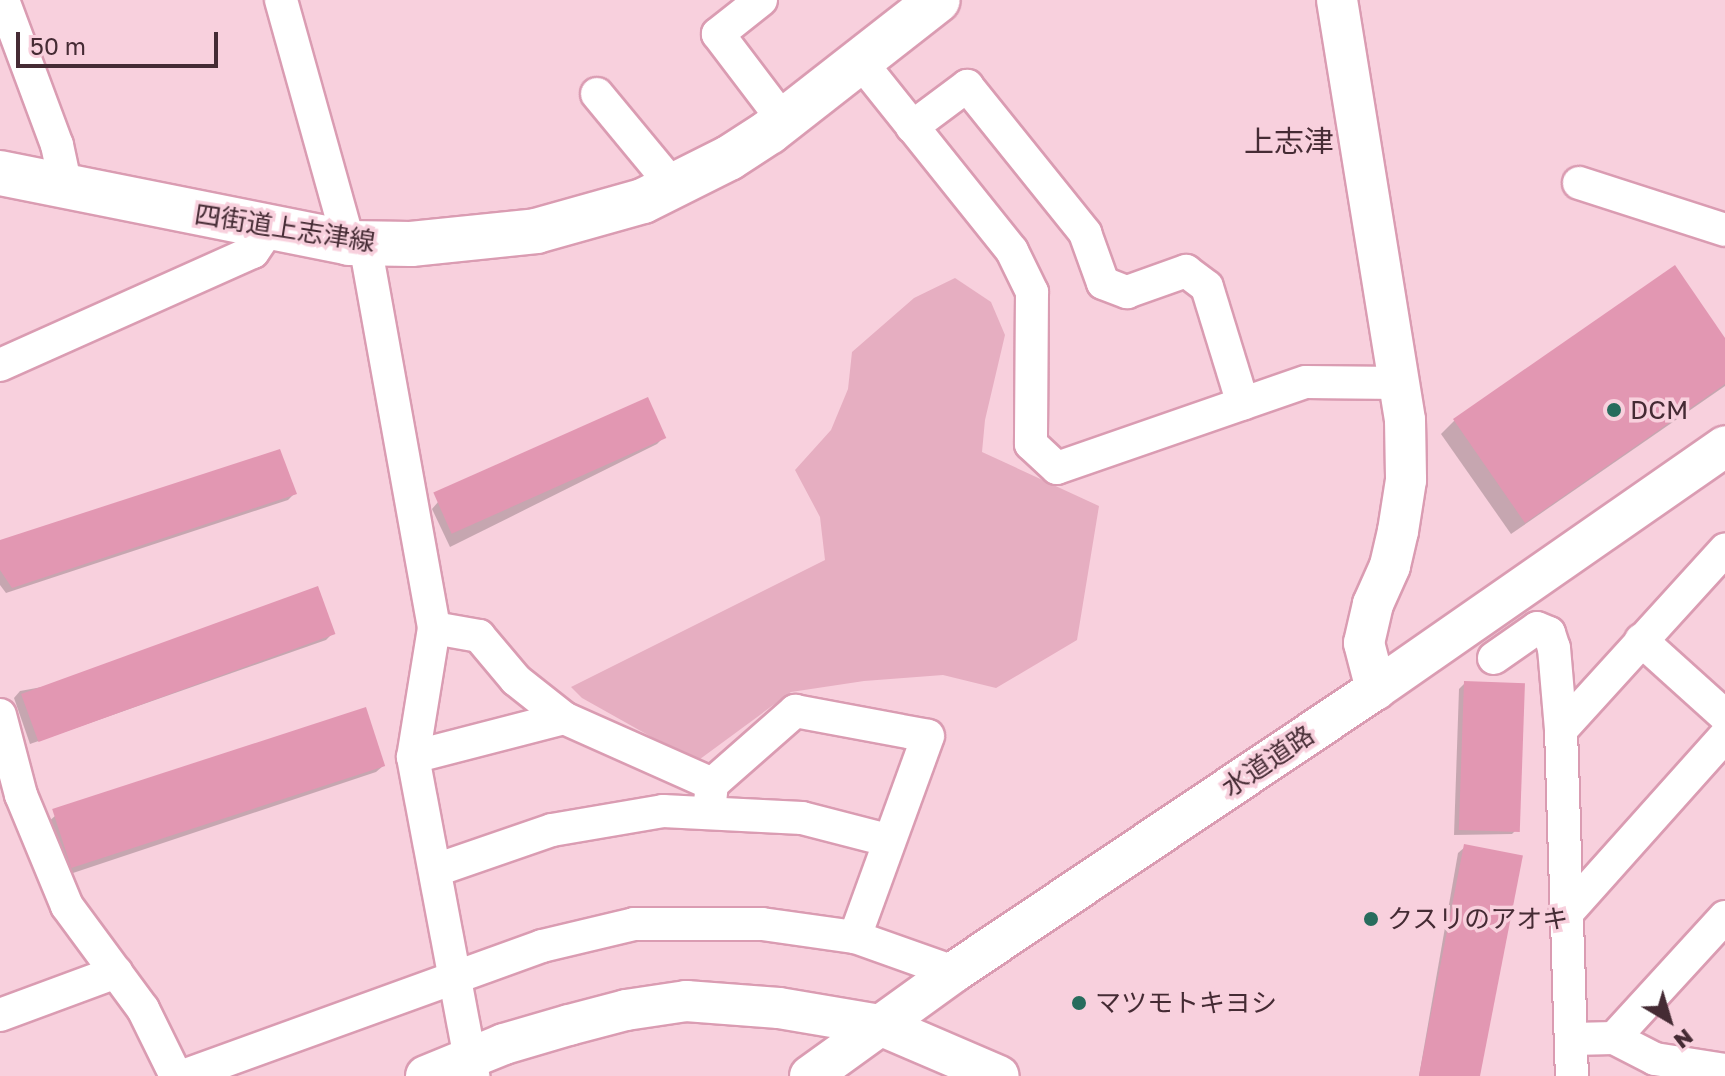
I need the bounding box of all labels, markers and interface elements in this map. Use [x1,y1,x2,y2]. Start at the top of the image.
scale bar [20,16,222,66]
text: 50 m [30,31,86,60]
district label: 上志津 [1244,123,1334,159]
street label: 四街道上志津線 [193,198,377,258]
place label: DCM [1630,394,1688,426]
marker: DCM [1605,401,1623,419]
street label: 水道道路 [1216,719,1320,803]
place label: クスリのアオキ [1387,903,1569,935]
marker: クスリのアオキ [1362,910,1380,928]
north arrow [1629,980,1709,1060]
place label: マツモトキヨシ [1095,987,1277,1019]
marker: マツモトキヨシ [1070,994,1088,1012]
text: N [1669,1024,1699,1055]

